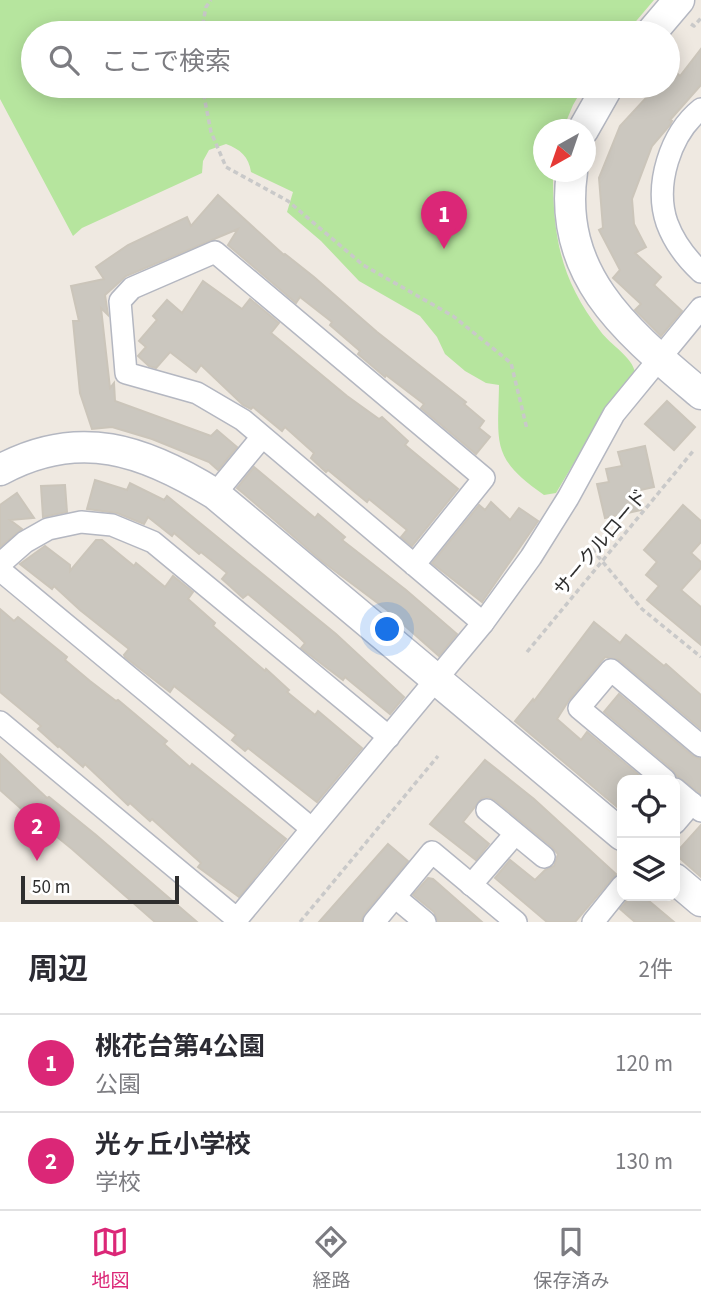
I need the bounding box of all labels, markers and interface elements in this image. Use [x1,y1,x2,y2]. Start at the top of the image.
search box [21,21,680,98]
icon: search [45,41,83,79]
text: ここで検索 [101,43,231,80]
north arrow [533,119,596,182]
pin: 1 [421,191,467,249]
street label: サークルロード [548,484,654,602]
your location [370,612,404,646]
map controls [617,775,680,901]
button: locate [617,775,680,838]
pin: 2 [14,803,60,861]
button: layers [617,838,680,901]
scale bar [21,873,178,905]
text: 50 m [32,874,70,901]
text: 周辺 [28,948,88,991]
text: 2件 [639,953,673,986]
text: 桃花台第4公園 [95,1028,265,1065]
text: 1 [45,1047,57,1080]
text: 120 m [615,1047,673,1080]
text: 公園 [95,1068,141,1101]
text: 光ヶ丘小学校 [95,1126,251,1163]
text: 2 [45,1145,57,1178]
text: 130 m [615,1145,673,1178]
text: 学校 [95,1166,141,1199]
tab: 地図 [91,1223,130,1295]
tab: 経路 [312,1223,351,1295]
tab: 保存済み [533,1223,610,1295]

